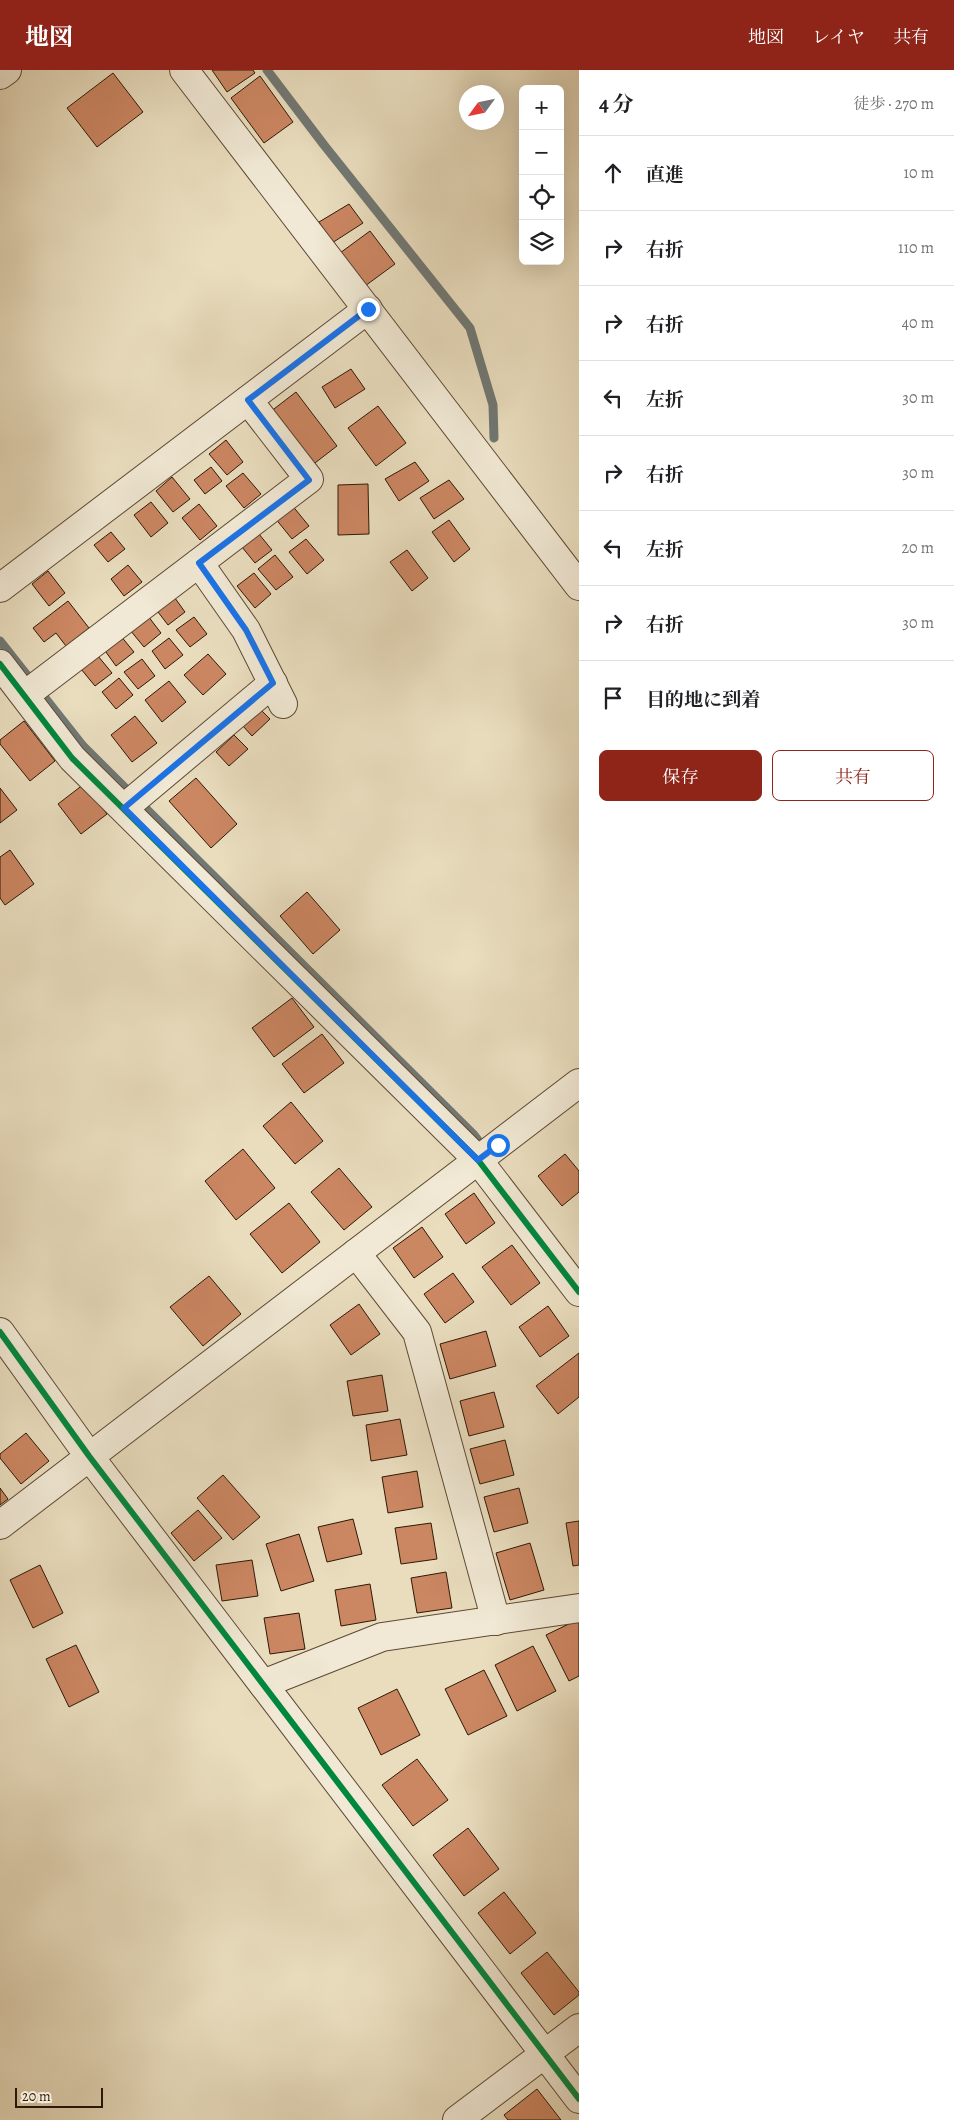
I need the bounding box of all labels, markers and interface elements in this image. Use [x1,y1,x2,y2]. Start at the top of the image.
text: 地図 [25,21,73,53]
text: 地図 [748,25,784,49]
text: レイヤ [812,25,865,49]
text: 共有 [893,25,929,49]
north arrow [459,85,504,130]
map controls [519,85,564,265]
button: + [519,85,564,130]
text: 4 分 [599,90,634,118]
text: 徒歩 · 270 m [853,93,934,115]
button: − [519,130,564,175]
icon: ahead [599,159,627,187]
text: 直進 [646,162,684,188]
text: 10 m [904,162,934,184]
button: locate [519,175,564,220]
button: layers [519,220,564,265]
icon: right [599,234,627,262]
text: 右折 [646,237,684,263]
text: 110 m [898,237,934,259]
route end [357,298,380,321]
icon: right [599,309,627,337]
text: 右折 [646,312,684,338]
text: 40 m [902,312,934,334]
icon: left [599,384,627,412]
text: 左折 [646,387,684,413]
text: 30 m [902,387,934,409]
icon: right [599,459,627,487]
text: 右折 [646,462,684,488]
text: 30 m [902,462,934,484]
icon: left [599,534,627,562]
text: 左折 [646,537,684,563]
text: 20 m [901,537,934,559]
icon: right [599,609,627,637]
text: 右折 [646,612,684,638]
text: 30 m [902,612,934,634]
icon: arrive [599,684,627,712]
text: 目的地に到着 [646,687,760,713]
button: 保存 [599,750,762,801]
button: 共有 [772,750,934,801]
route start [487,1134,510,1157]
scale bar [15,2085,102,2108]
text: 20 m [22,2087,51,2106]

